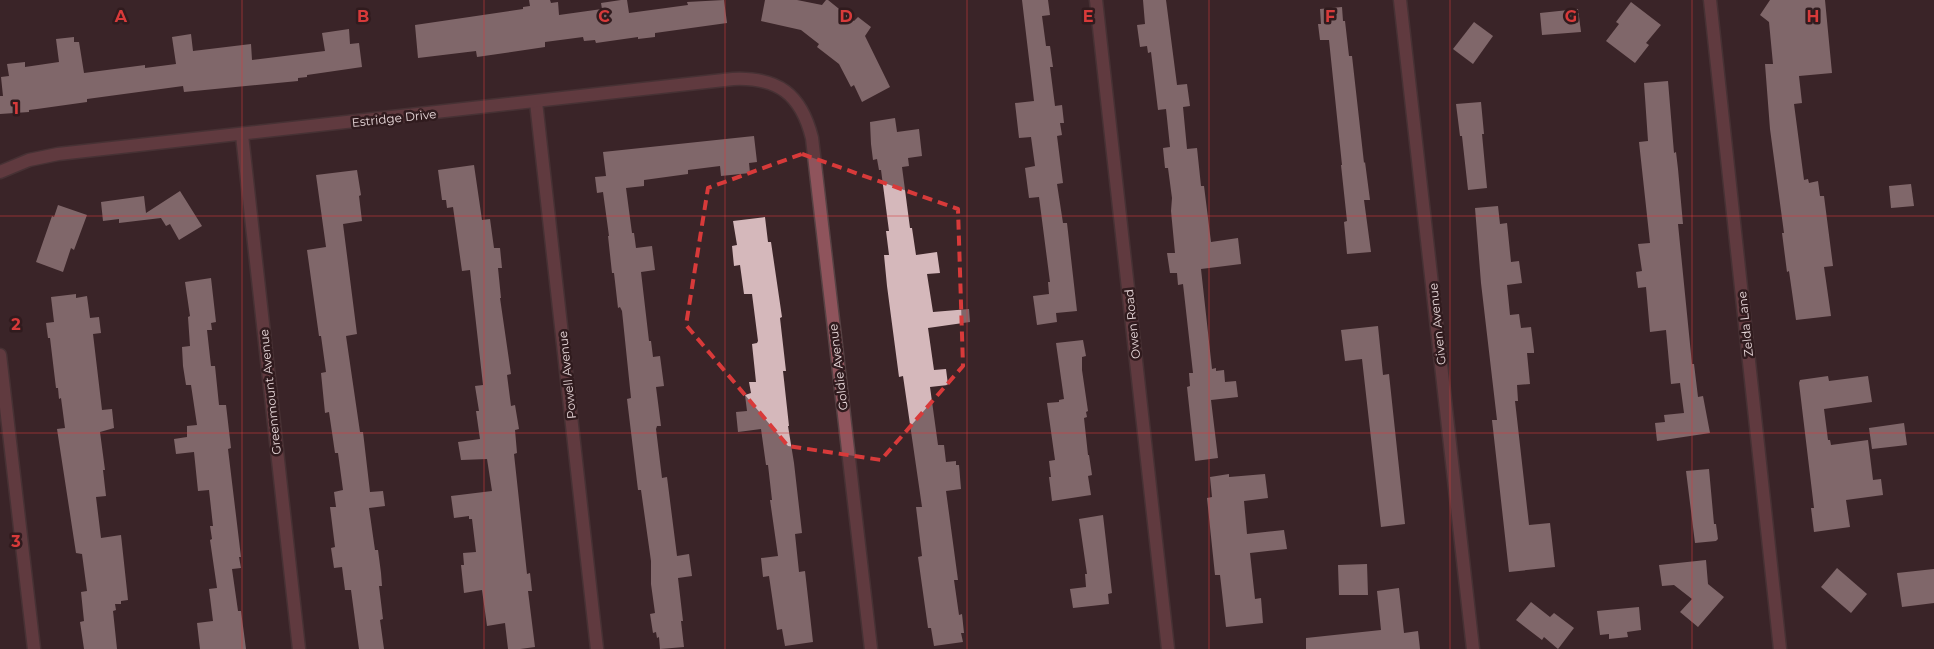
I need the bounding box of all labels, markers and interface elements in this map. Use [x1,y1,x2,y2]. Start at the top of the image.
text: A [114,7,128,26]
text: B [357,7,369,26]
text: C [598,7,610,26]
text: D [839,7,853,26]
text: E [1083,7,1093,26]
text: F [1325,7,1335,26]
text: G [1565,7,1577,26]
text: H [1807,7,1819,26]
text: 1 [13,99,19,118]
street label: Estridge Drive [351,106,437,130]
street label: Given Avenue [1425,282,1449,366]
street label: Owen Road [1121,288,1143,360]
street label: Zelda Lane [1734,290,1756,358]
text: 2 [11,315,21,334]
street label: Goldie Avenue [825,323,851,411]
street label: Greenmount Avenue [256,328,284,456]
street label: Powell Avenue [555,330,579,420]
text: 3 [10,532,21,551]

